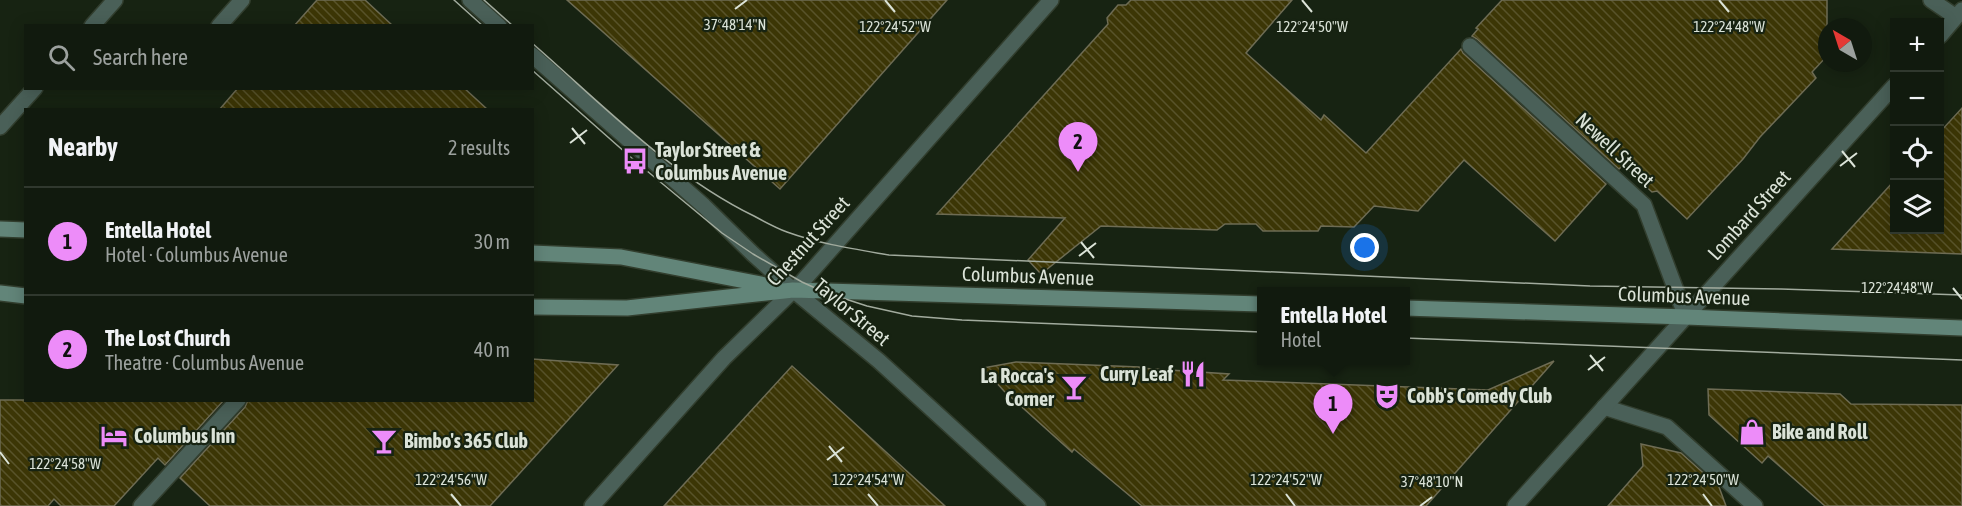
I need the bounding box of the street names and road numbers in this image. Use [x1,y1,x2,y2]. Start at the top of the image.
street label: Newell Street [1571,108,1659,192]
street label: Lombard Street [1703,165,1795,264]
street label: Chestnut Street [761,191,854,290]
street label: Columbus Avenue [962,262,1094,289]
street label: Taylor Street [810,273,895,350]
street label: Columbus Avenue [1618,282,1750,309]

